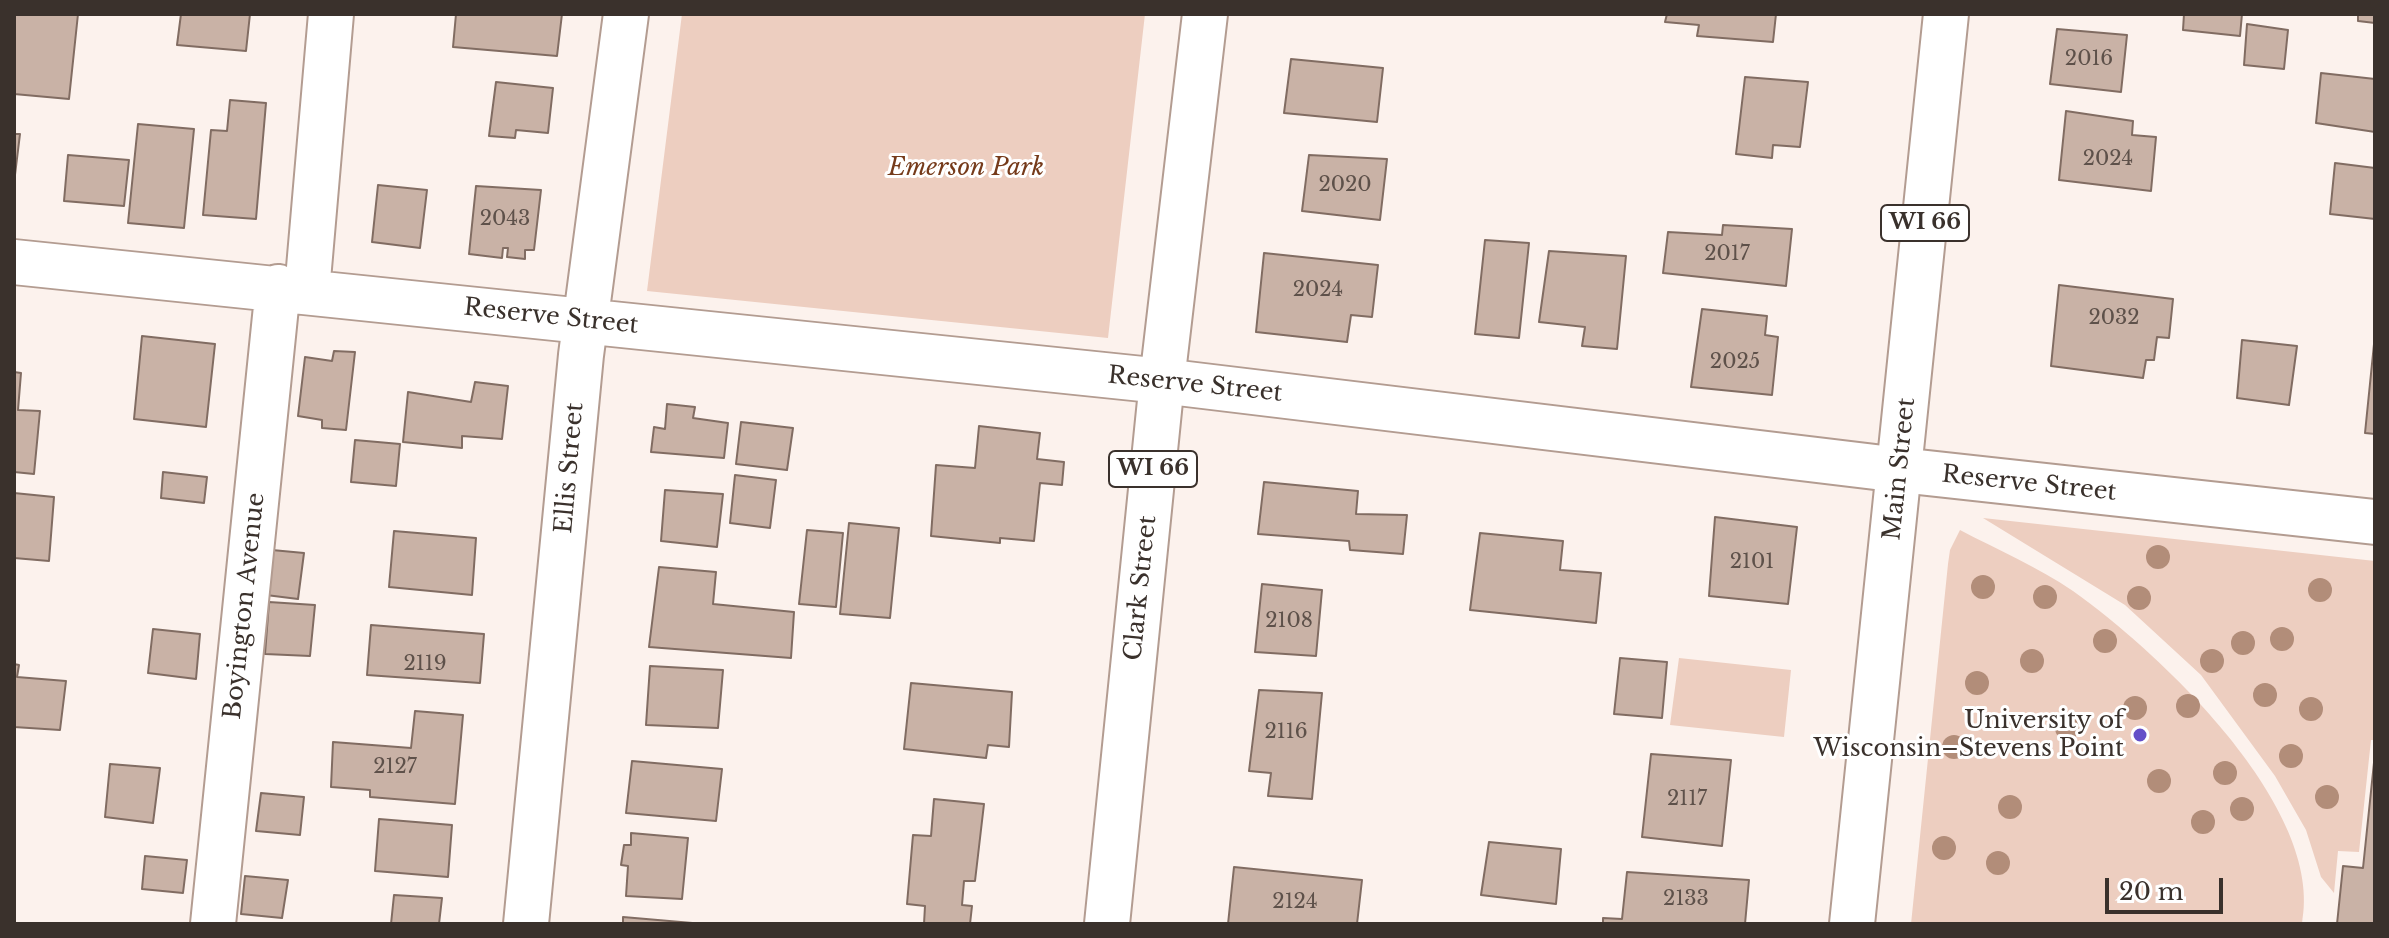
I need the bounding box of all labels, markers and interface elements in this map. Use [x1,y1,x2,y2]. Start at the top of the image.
house number: 2016 [2065,47,2113,71]
house number: 2024 [2083,147,2133,171]
park label: Emerson Park [888,154,1044,182]
house number: 2020 [1318,173,1372,197]
road number: WI 66 [1881,205,1969,241]
house number: 2043 [480,207,530,231]
house number: 2017 [1704,242,1750,266]
house number: 2024 [1293,278,1343,302]
street label: Reserve Street [462,294,640,340]
house number: 2032 [2088,306,2140,330]
house number: 2025 [1710,350,1760,374]
street label: Reserve Street [1106,362,1284,408]
street label: Main Street [1878,396,1922,542]
street label: Ellis Street [550,401,590,535]
road number: WI 66 [1109,451,1197,487]
street label: Reserve Street [1940,461,2118,507]
street label: Boyington Avenue [219,491,271,721]
street label: Clark Street [1119,514,1163,662]
house number: 2101 [1730,550,1774,574]
house number: 2108 [1265,609,1313,633]
house number: 2119 [403,652,447,676]
place label: University of Wisconsin–Stevens Point [1813,707,2124,763]
house number: 2116 [1264,720,1308,744]
marker: University of Wisconsin–Stevens Point [2131,726,2149,744]
house number: 2127 [373,755,417,779]
house number: 2117 [1667,787,1707,811]
scale bar [2109,862,2227,912]
text: 20 m [2119,877,2184,906]
house number: 2133 [1663,887,1709,911]
house number: 2124 [1272,890,1318,914]

